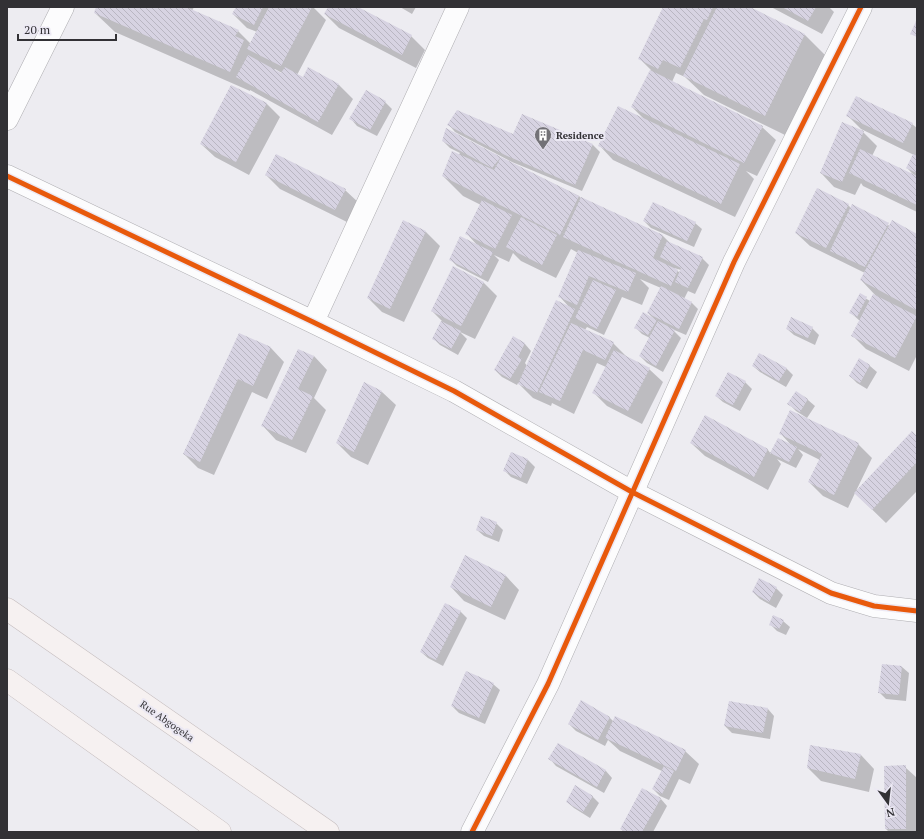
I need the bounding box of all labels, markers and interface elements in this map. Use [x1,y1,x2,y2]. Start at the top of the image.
scale bar [18,16,116,42]
text: 20 m [24,22,51,37]
building icon: Residence [533,125,553,150]
place label: Residence [556,129,604,142]
street label: Rue Abgogeka [137,698,197,744]
north arrow [868,783,908,823]
text: N [884,805,896,821]

